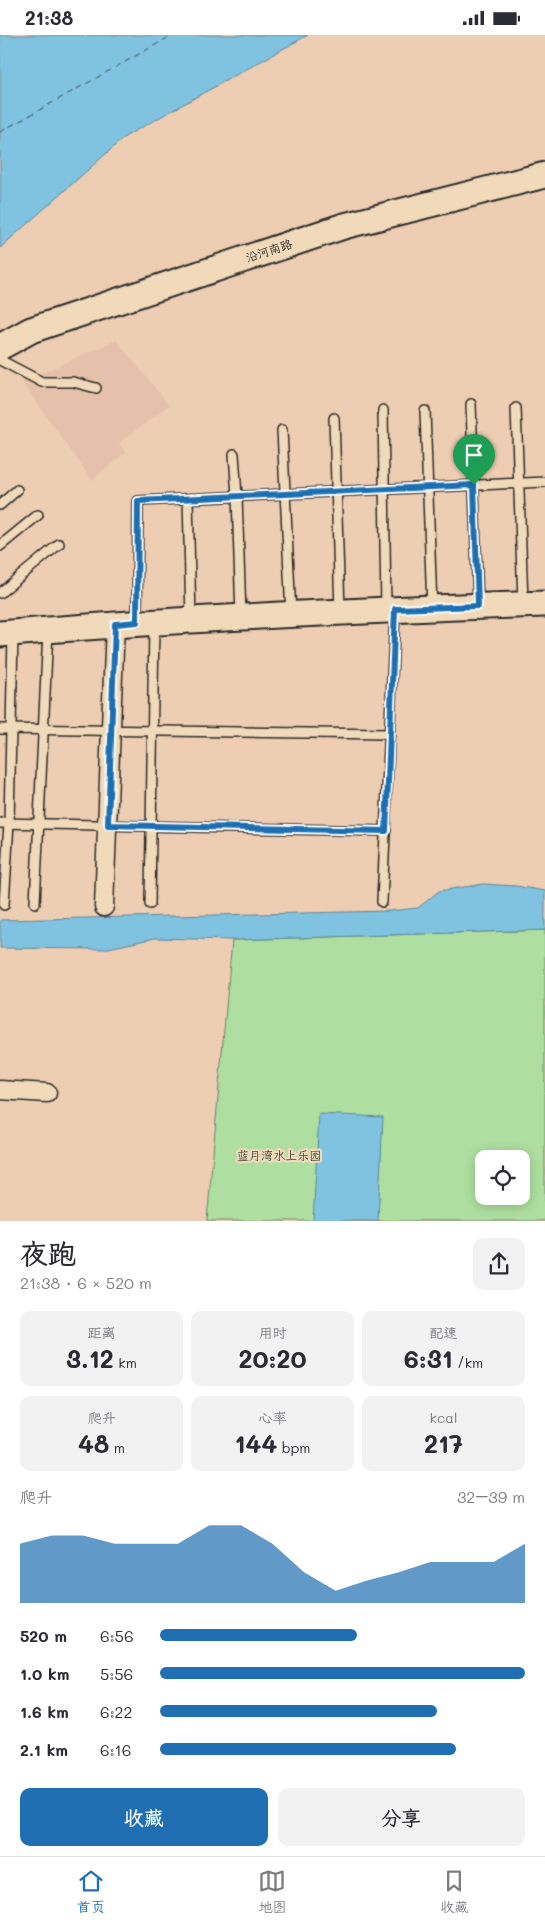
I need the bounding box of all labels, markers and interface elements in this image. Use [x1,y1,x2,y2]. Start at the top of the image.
text: 21:38 [25,5,73,30]
street label: 沿河南路 [243,235,294,265]
pin [453,434,495,485]
icon: arrive [460,441,488,469]
park label: 蓝月湾水上乐园 [237,1147,321,1163]
map controls [475,1150,530,1205]
button: locate [475,1150,530,1205]
text: 夜跑 [20,1235,76,1271]
button: share [473,1238,525,1290]
text: 21:38 · 6 × 520 m [20,1272,152,1293]
text: 距离 [88,1323,116,1342]
text: 用时 [259,1323,287,1342]
text: 配速 [430,1323,458,1342]
text: 3.12 [66,1342,114,1374]
text: 20:20 [238,1342,307,1374]
text: 6:31 [404,1342,453,1374]
text: km [114,1353,137,1372]
text: /km [453,1353,483,1372]
text: 爬升 [88,1408,116,1427]
text: 心率 [259,1408,287,1427]
text: kcal [430,1408,457,1427]
text: 48 [78,1427,109,1459]
text: 144 [235,1427,277,1459]
text: 217 [424,1427,463,1459]
text: m [109,1438,125,1457]
text: bpm [277,1438,310,1457]
text: 爬升 [20,1486,52,1507]
text: 32–39 m [457,1486,525,1507]
text: 520 m [20,1625,67,1646]
text: 6:56 [100,1625,134,1646]
text: 1.0 km [20,1663,69,1684]
text: 5:56 [100,1663,133,1684]
text: 1.6 km [20,1701,69,1722]
text: 6:22 [100,1701,132,1722]
text: 2.1 km [20,1739,68,1760]
text: 6:16 [100,1739,131,1760]
button: 收藏 [20,1788,268,1846]
button: 分享 [278,1788,525,1846]
tab: 首页 [77,1867,105,1916]
tab: 地图 [258,1867,286,1916]
tab: 收藏 [440,1867,468,1916]

